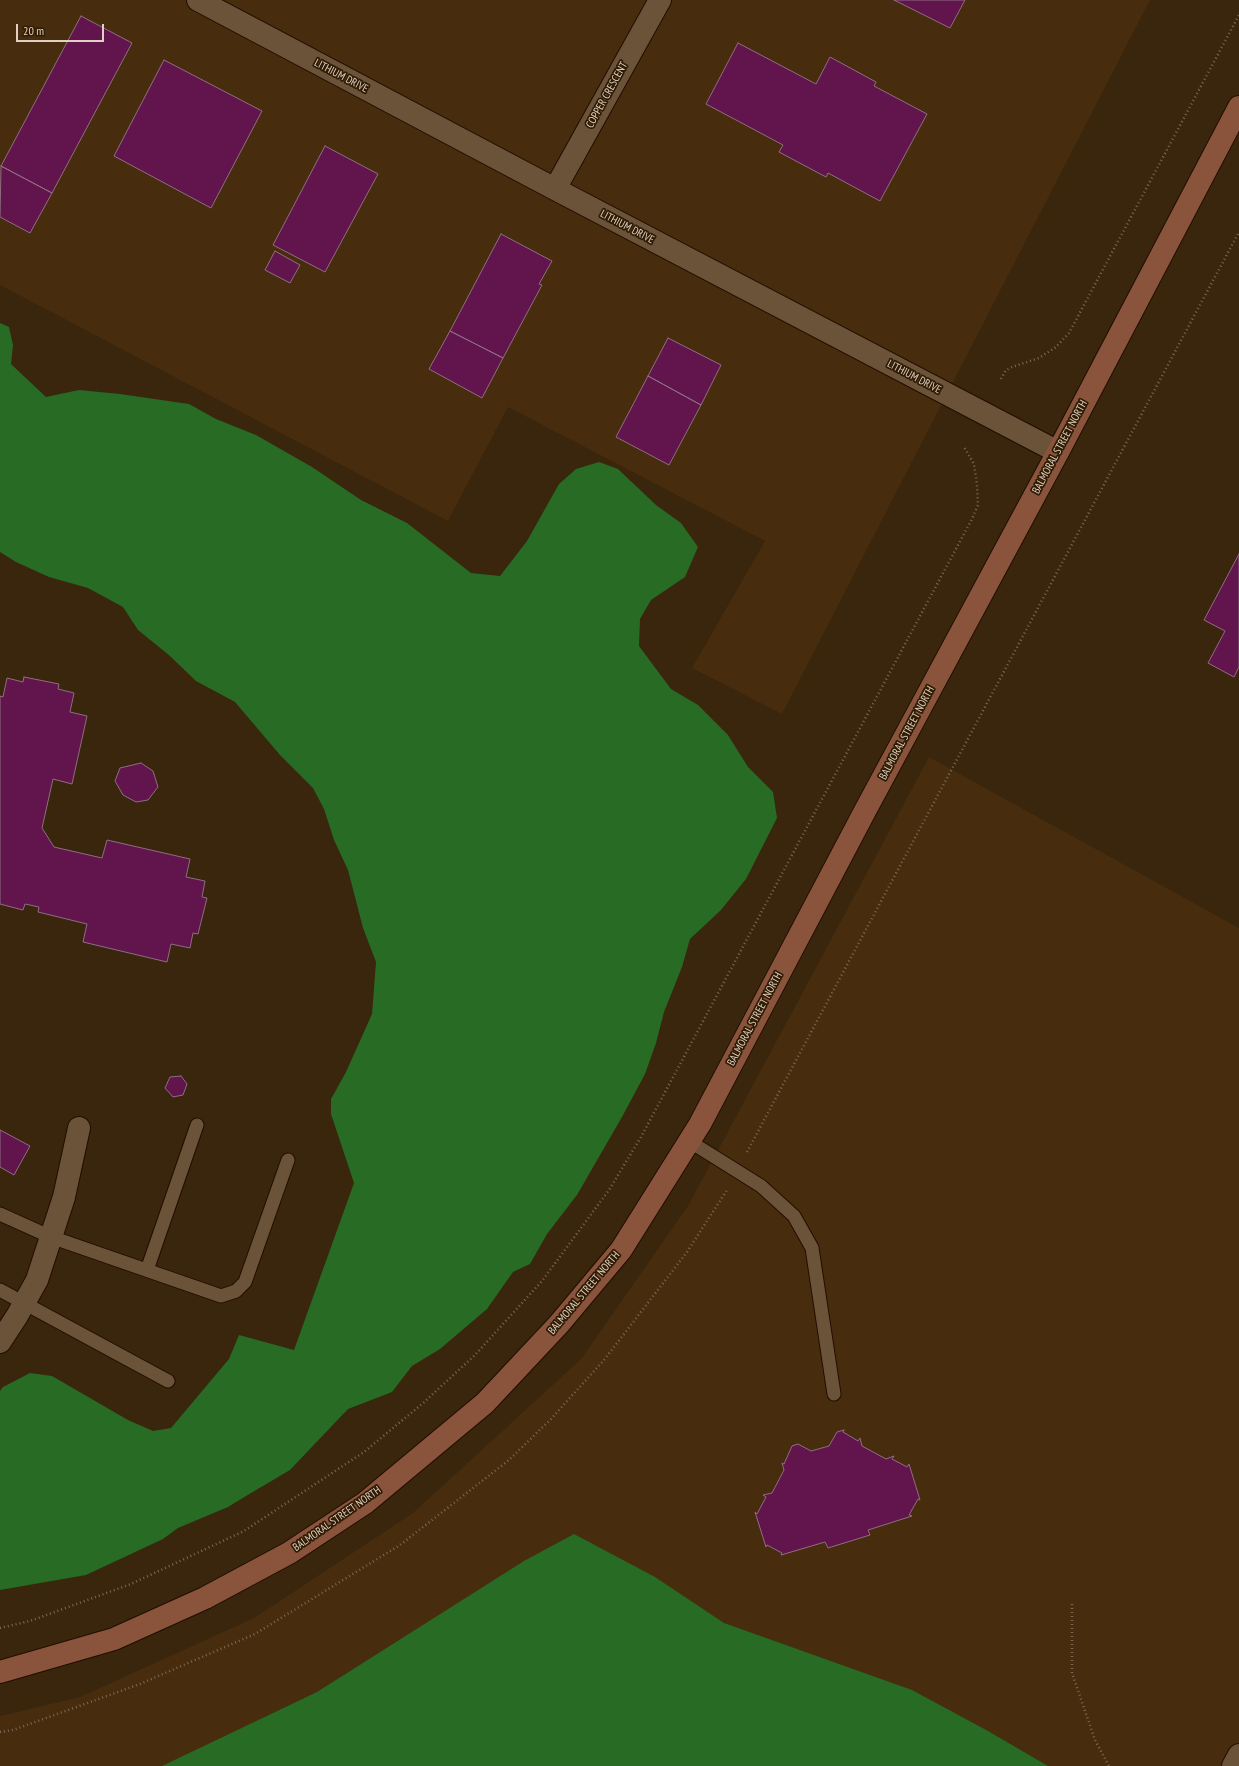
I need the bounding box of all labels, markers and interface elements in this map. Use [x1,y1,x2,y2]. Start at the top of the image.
scale bar [18,16,106,42]
text: 20 m [23,23,44,38]
street label: LITHIUM DRIVE [312,56,370,96]
street label: COPPER CRESCENT [583,60,631,130]
street label: LITHIUM DRIVE [598,207,656,247]
street label: LITHIUM DRIVE [885,357,943,397]
street label: BALMORAL STREET NORTH [1030,398,1090,496]
street label: BALMORAL STREET NORTH [877,684,937,782]
street label: BALMORAL STREET NORTH [725,970,785,1068]
street label: BALMORAL STREET NORTH [545,1249,623,1337]
street label: BALMORAL STREET NORTH [291,1484,383,1554]

